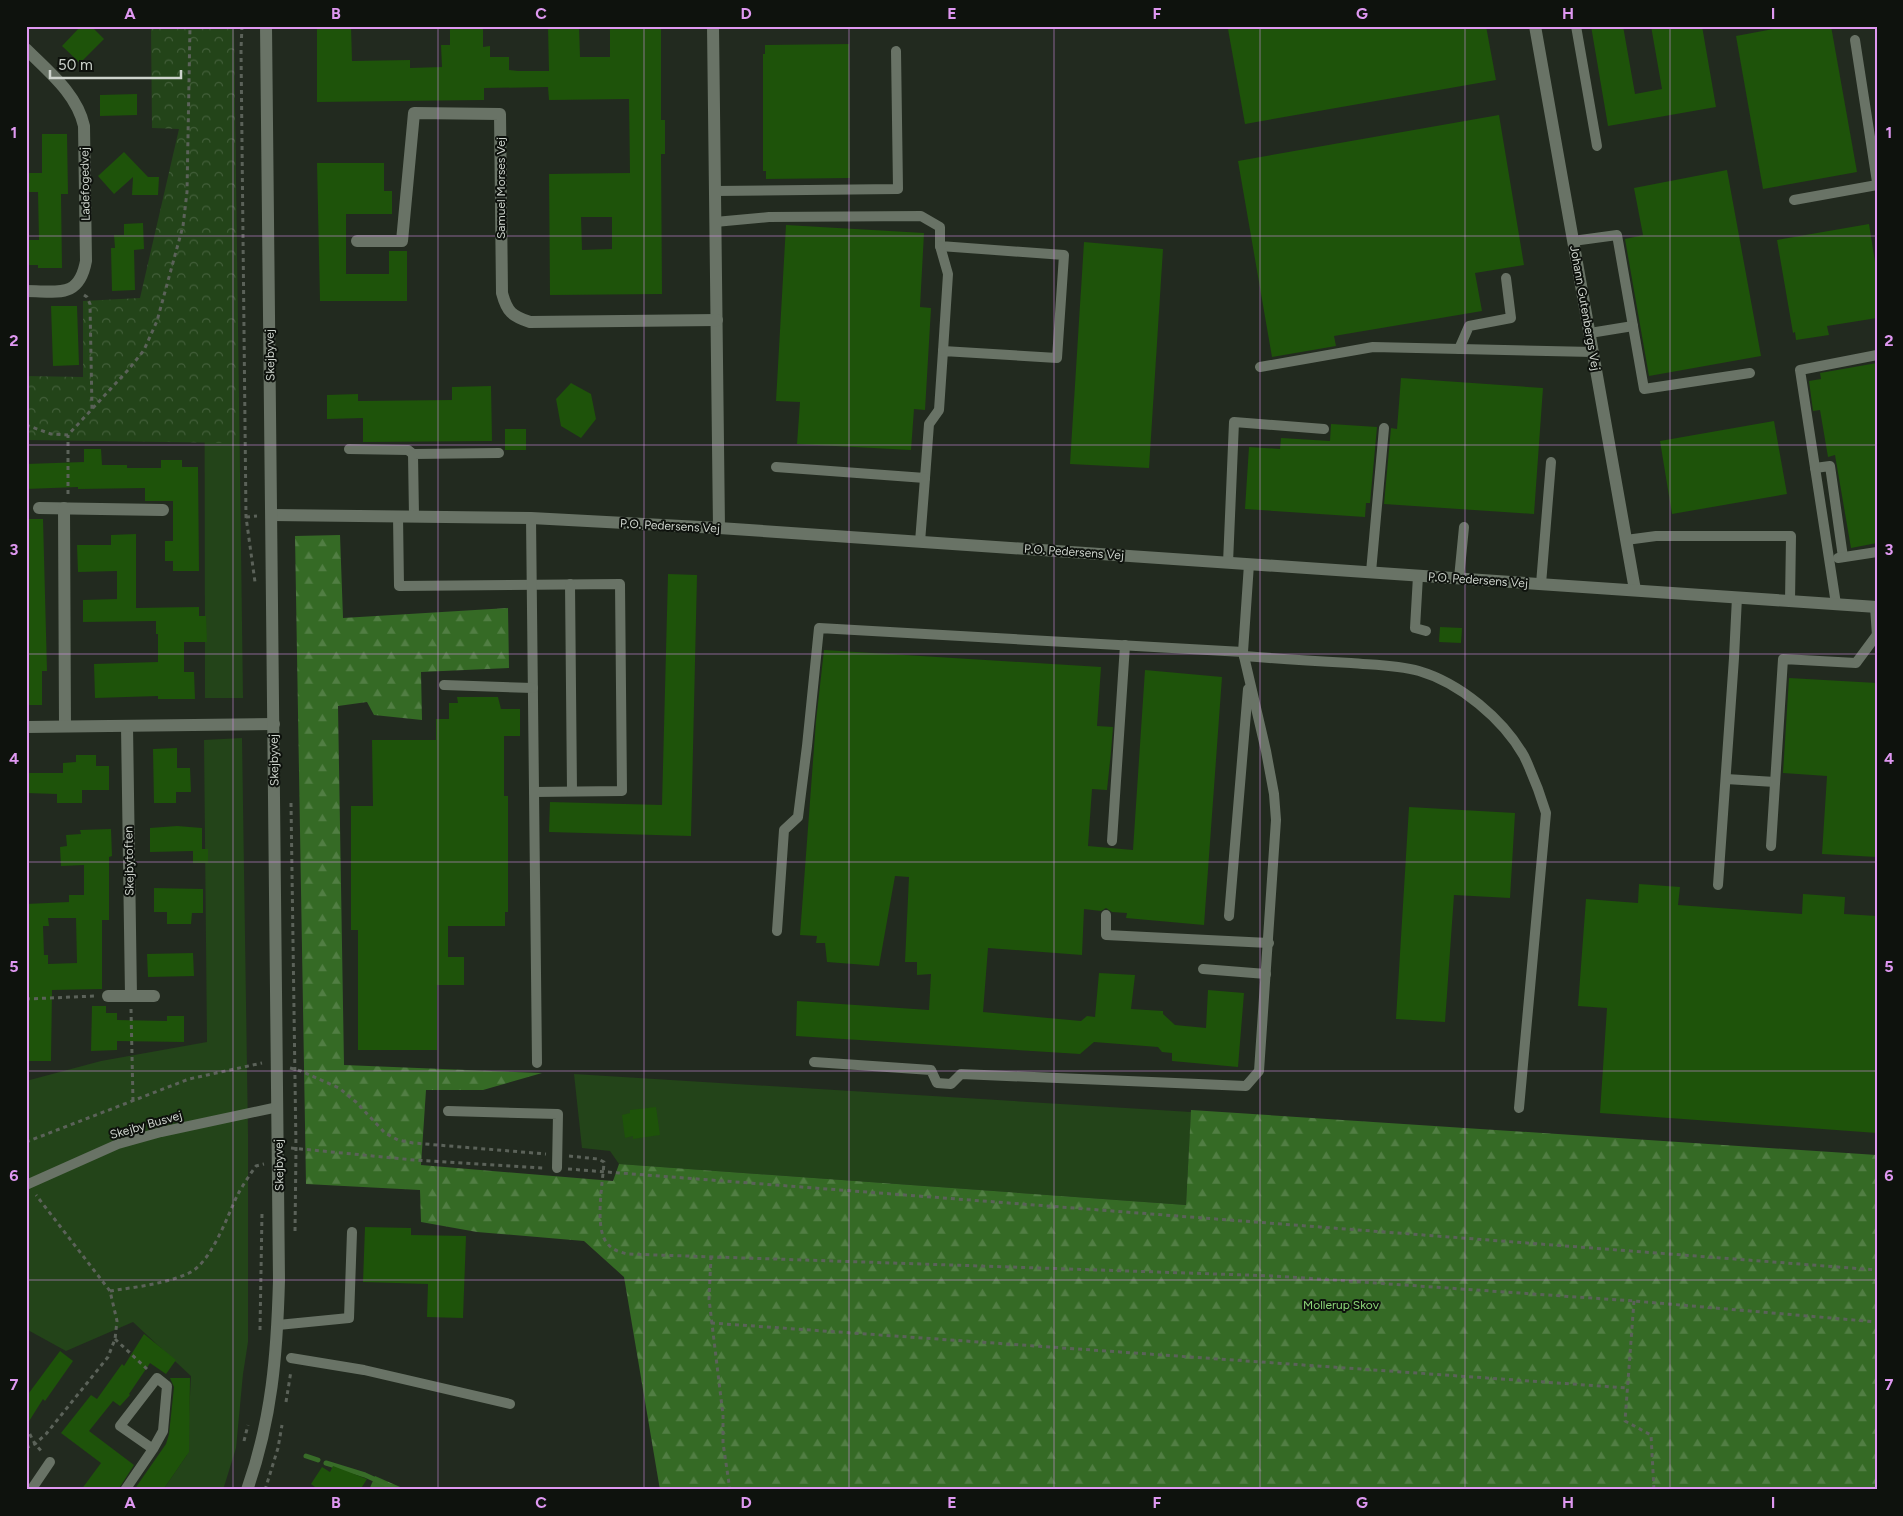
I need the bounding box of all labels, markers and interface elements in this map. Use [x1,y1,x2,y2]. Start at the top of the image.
text: A [124,4,136,23]
text: B [331,4,341,23]
text: C [535,4,547,23]
text: D [740,4,752,23]
text: E [947,4,957,23]
text: F [1153,4,1162,23]
text: G [1356,4,1368,23]
text: H [1562,4,1574,23]
text: I [1771,4,1775,23]
scale bar [50,48,181,80]
text: 50 m [58,56,93,74]
text: 1 [11,123,17,142]
text: 1 [1886,123,1892,142]
street label: Samuel Morses Vej [494,137,508,239]
street label: Ladefogedvej [77,147,93,221]
street label: Johann Gutenbergs Vej [1567,244,1603,372]
street label: Skejbyvej [263,329,277,381]
text: 2 [9,331,19,350]
text: 2 [1884,331,1894,350]
street label: P.O. Pedersens Vej [620,516,720,536]
text: 3 [10,540,19,559]
text: 3 [1885,540,1894,559]
street label: P.O. Pedersens Vej [1024,542,1124,562]
street label: P.O. Pedersens Vej [1428,570,1528,590]
street label: Skejbyvej [267,734,281,786]
text: 4 [9,749,19,768]
text: 4 [1884,749,1894,768]
street label: Skejbytoften [121,826,137,896]
text: 5 [9,957,19,976]
text: 5 [1884,957,1894,976]
street label: Skejby Busvej [108,1108,184,1142]
street label: Skejbyvej [272,1139,286,1191]
text: 6 [9,1166,19,1185]
text: 6 [1884,1166,1894,1185]
park label: Mollerup Skov [1303,1298,1380,1312]
text: 7 [10,1375,19,1394]
text: 7 [1885,1375,1894,1394]
text: A [124,1493,136,1512]
text: B [331,1493,341,1512]
text: C [535,1493,547,1512]
text: D [740,1493,752,1512]
text: E [947,1493,957,1512]
text: F [1153,1493,1162,1512]
text: G [1356,1493,1368,1512]
text: H [1562,1493,1574,1512]
text: I [1771,1493,1775,1512]

